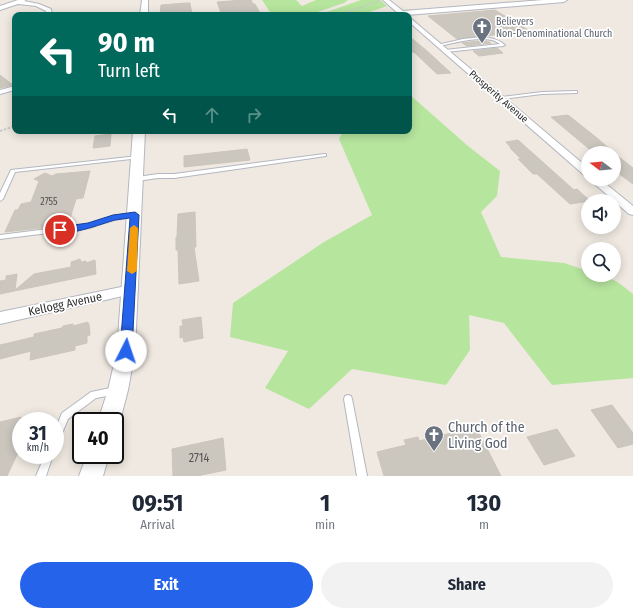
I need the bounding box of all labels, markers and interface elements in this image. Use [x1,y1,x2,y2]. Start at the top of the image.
church icon: Believers Non-Denominational Church [471,16,493,44]
place label: Believers Non-Denominational Church [496,16,612,40]
text: 90 m [98,26,155,59]
icon: left [32,28,84,80]
text: Turn left [98,60,160,82]
street label: Prosperity Avenue [466,68,530,126]
icon: left [159,104,181,126]
icon: ahead [201,104,223,126]
icon: right [243,104,265,126]
north arrow [581,146,621,186]
map controls [581,146,621,282]
button: sound [581,194,621,234]
house number: 2755 [40,196,58,208]
pin [43,213,77,247]
icon: arrive [49,219,71,241]
button: search [581,242,621,282]
street label: Kellogg Avenue [27,289,103,319]
position arrow [105,330,147,372]
speed limit sign: 40 [72,412,124,464]
place label: Church of the Living God [448,419,525,452]
text: 31 [29,421,47,445]
church icon: Church of the Living God [423,424,445,452]
text: km/h [27,442,49,454]
house number: 2714 [189,451,209,465]
text: 09:51 [132,489,183,517]
text: 1 [320,489,330,517]
text: 130 [467,489,501,517]
text: Arrival [140,517,175,532]
text: min [315,517,335,532]
text: m [479,517,489,532]
button: Exit [20,562,313,608]
button: Share [321,562,613,608]

